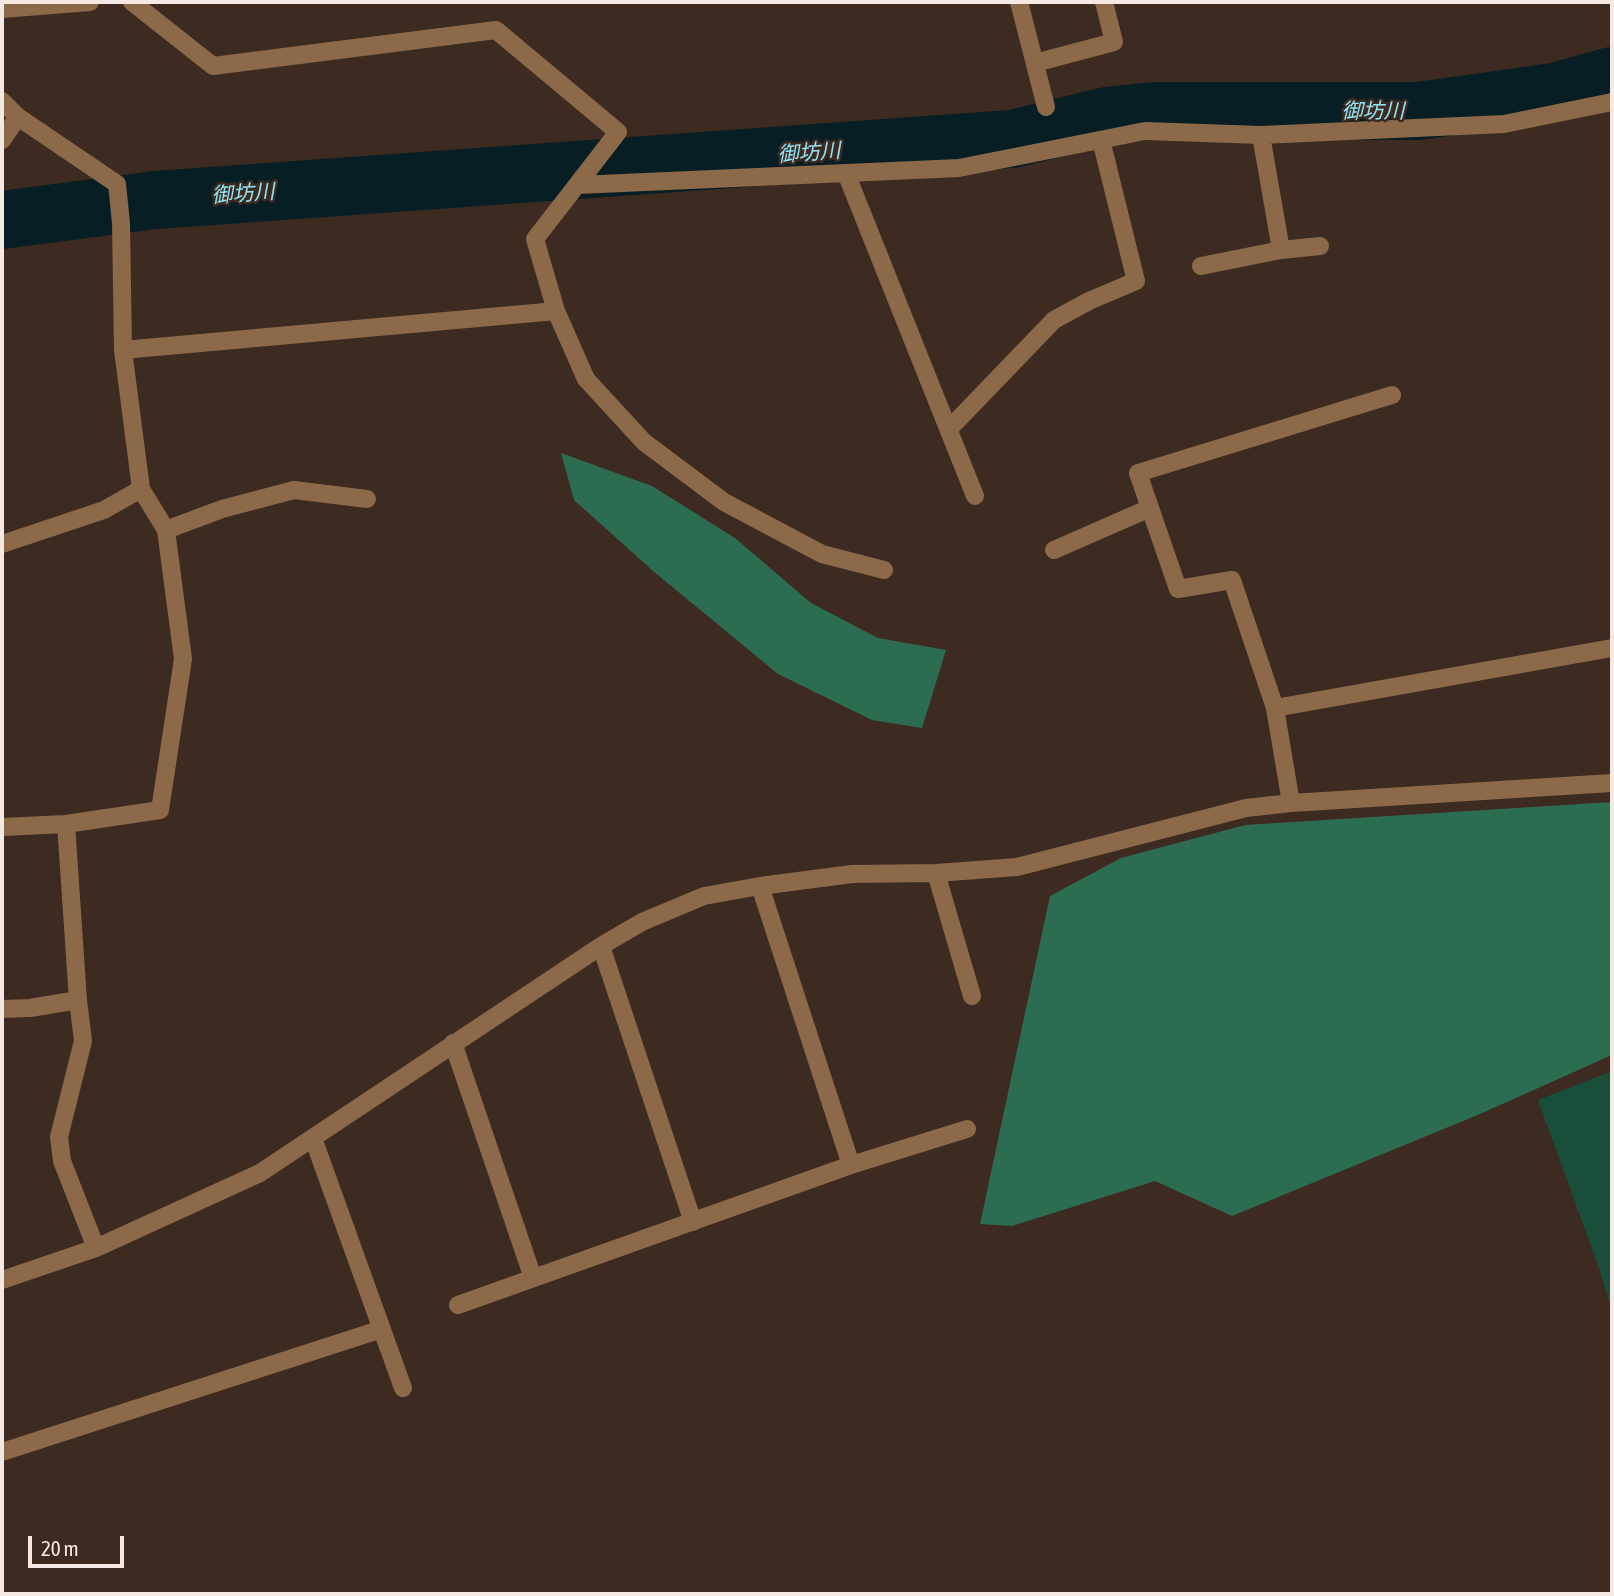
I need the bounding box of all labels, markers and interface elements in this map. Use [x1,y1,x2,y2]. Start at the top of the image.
water label: 御坊川 [1342,98,1404,124]
water label: 御坊川 [777,138,841,168]
water label: 御坊川 [211,179,275,209]
scale bar [32,1522,128,1566]
text: 20 m [41,1536,79,1560]

